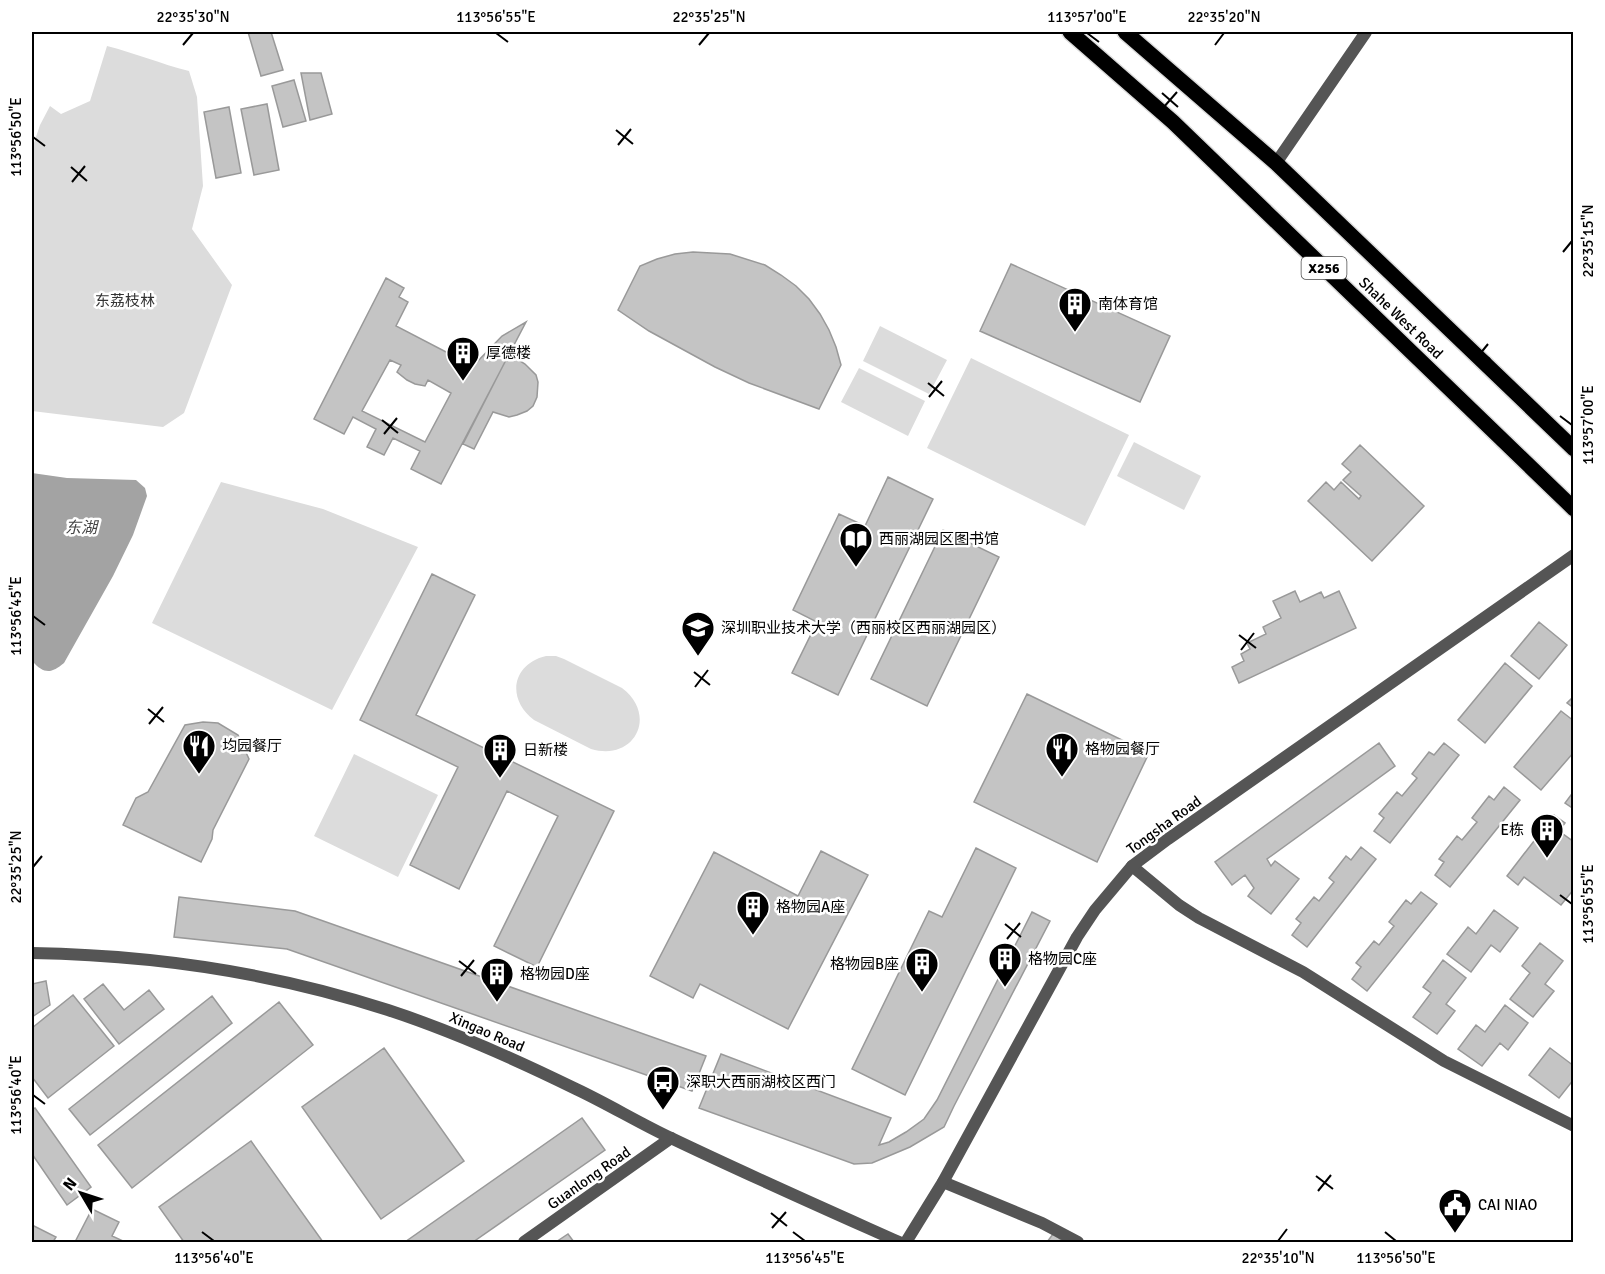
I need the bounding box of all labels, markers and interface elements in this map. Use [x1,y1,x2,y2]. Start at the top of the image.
text: 22°35'30"N [156,8,230,26]
text: 113°56'55"E [456,8,536,26]
text: 22°35'25"N [672,8,746,26]
text: 113°57'00"E [1047,8,1127,26]
text: 22°35'20"N [1187,8,1261,26]
text: 113°56'50"E [7,97,25,177]
text: 22°35'15"N [1579,204,1597,278]
road number: X256 [1302,257,1346,279]
street label: Shahe West Road [1355,273,1447,363]
building icon: 南体育馆 [1057,286,1093,333]
park label: 东荔枝林 [95,292,155,310]
place label: 南体育馆 [1098,295,1158,313]
building icon: 厚德楼 [445,335,481,382]
place label: 厚德楼 [486,344,531,362]
text: 113°57'00"E [1579,385,1597,465]
water label: 东湖 [65,518,100,538]
library icon: 西丽湖园区图书馆 [838,521,874,568]
place label: 西丽湖园区图书馆 [879,530,999,548]
text: 113°56'45"E [7,576,25,656]
school or university icon: 深圳职业技术大学（西丽校区西丽湖园区） [680,610,716,657]
place label: 深圳职业技术大学（西丽校区西丽湖园区） [721,619,1006,637]
restaurant icon: 均园餐厅 [181,728,217,775]
restaurant icon: 格物园餐厅 [1044,731,1080,778]
building icon: 日新楼 [482,732,518,779]
place label: 均园餐厅 [222,737,282,755]
place label: 格物园餐厅 [1085,740,1160,758]
place label: 日新楼 [523,741,568,759]
street label: Tongsha Road [1123,792,1205,858]
building icon: E栋 [1529,812,1565,859]
place label: E栋 [1501,821,1524,839]
text: 22°35'25"N [7,830,25,904]
text: 113°56'55"E [1579,864,1597,944]
building icon: 格物园A座 [735,889,771,936]
place label: 格物园A座 [776,898,845,916]
building icon: 格物园C座 [987,941,1023,988]
building icon: 格物园B座 [904,946,940,993]
place label: 格物园C座 [1028,950,1097,968]
place label: 格物园B座 [830,955,899,973]
building icon: 格物园D座 [479,956,515,1003]
place label: 格物园D座 [520,965,590,983]
street label: Xingao Road [447,1008,527,1056]
text: 113°56'40"E [7,1055,25,1135]
bus stop icon: 深职大西丽湖校区西门 [645,1064,681,1111]
place label: 深职大西丽湖校区西门 [686,1073,836,1091]
street label: Guanlong Road [544,1143,634,1213]
north arrow [51,1163,111,1223]
text: N [59,1174,81,1195]
public building icon: CAI NIAO [1437,1187,1473,1234]
place label: CAI NIAO [1478,1196,1538,1214]
text: 113°56'40"E [174,1249,254,1267]
text: 113°56'45"E [765,1249,845,1267]
text: 22°35'10"N [1241,1249,1315,1267]
text: 113°56'50"E [1356,1249,1436,1267]

